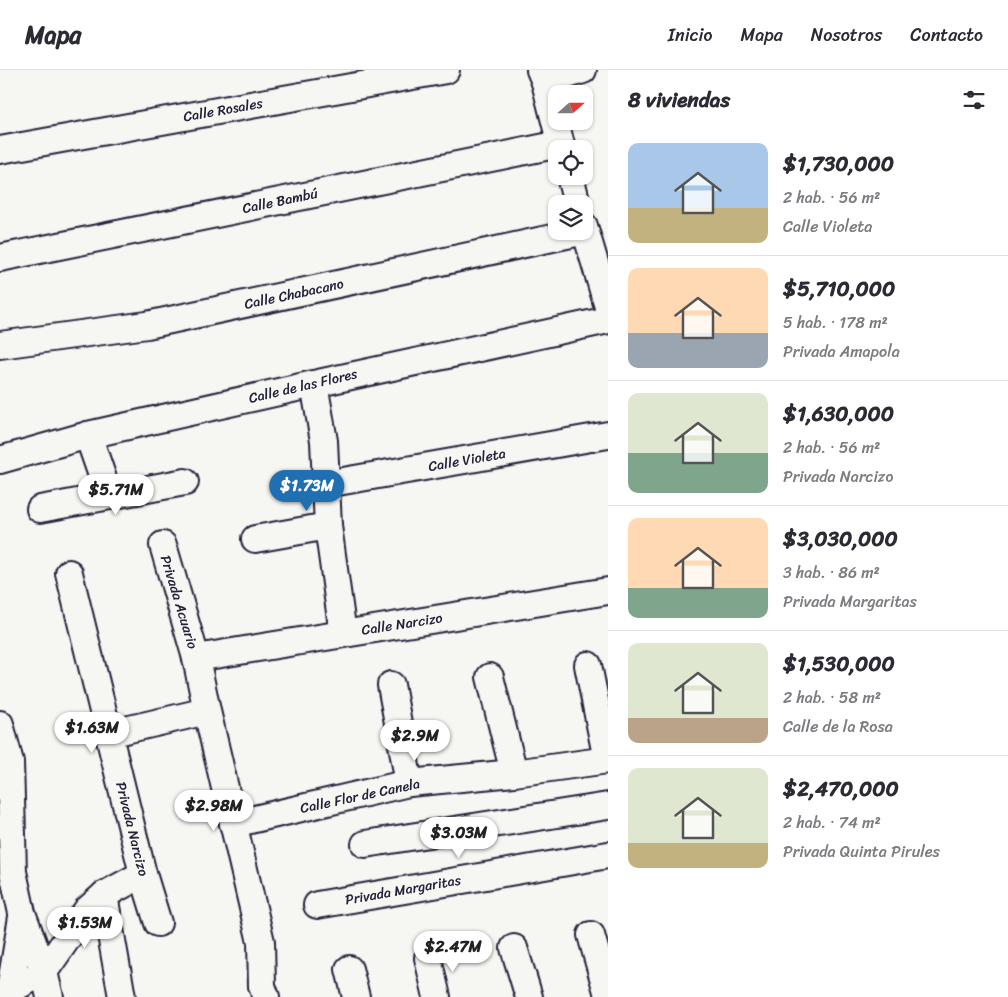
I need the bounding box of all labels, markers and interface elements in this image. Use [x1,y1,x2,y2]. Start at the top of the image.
text: Mapa [25,14,81,56]
text: Inicio [668,19,713,51]
text: Mapa [741,19,783,51]
text: Nosotros [811,19,882,51]
text: Contacto [910,19,983,51]
text: 8 viviendas [628,81,730,119]
north arrow [548,85,592,130]
map controls [548,85,593,240]
icon: filters [960,86,988,114]
street label: Calle Rosales [181,91,265,129]
button: locate [548,140,593,185]
text: $1,730,000 [783,145,894,183]
icon: home [668,163,728,223]
street label: Calle Bambú [240,181,321,221]
text: 2 hab. · 56 m² [783,183,880,212]
button: layers [548,195,593,240]
text: Calle Violeta [783,212,872,241]
text: $5,710,000 [783,270,895,308]
street label: Calle Chabacano [242,271,346,317]
icon: home [668,288,728,348]
text: 5 hab. · 178 m² [783,308,888,337]
text: Privada Amapola [783,337,900,366]
street label: Calle de las Flores [246,361,360,411]
text: $1,630,000 [783,395,894,433]
icon: home [668,413,728,473]
text: 2 hab. · 56 m² [783,433,880,462]
street label: Calle Violeta [426,441,508,479]
text: Privada Narcizo [783,462,893,491]
pin: $1.73M [266,470,348,512]
text: $1.73M [280,471,334,500]
pin: $5.71M [75,474,157,516]
text: $5.71M [89,475,143,504]
text: $3,030,000 [783,520,898,558]
icon: home [668,538,728,598]
street label: Privada Acuario [153,552,205,652]
text: 3 hab. · 86 m² [783,558,880,587]
text: Privada Margaritas [783,587,917,616]
street label: Calle Narcizo [360,605,444,643]
text: $1,530,000 [783,645,895,683]
icon: home [668,663,728,723]
text: 2 hab. · 58 m² [783,683,881,712]
pin: $1.63M [51,712,133,754]
text: Calle de la Rosa [783,712,893,741]
text: $1.63M [65,713,119,742]
pin: $2.9M [380,720,450,762]
text: $2.9M [391,721,439,750]
text: $2,470,000 [783,770,899,808]
street label: Calle Flor de Canela [298,771,422,821]
street label: Privada Narcizo [108,779,156,879]
icon: home [668,788,728,848]
pin: $2.98M [173,790,255,832]
text: $2.98M [185,791,243,820]
text: 2 hab. · 74 m² [783,808,881,837]
pin: $3.03M [418,816,500,859]
text: $3.03M [431,818,487,847]
text: Privada Quinta Pirules [783,837,940,866]
street label: Privada Margaritas [343,867,463,912]
pin: $1.53M [44,906,126,949]
text: $1.53M [58,908,112,937]
pin: $2.47M [412,930,494,973]
text: $2.47M [424,932,482,961]

